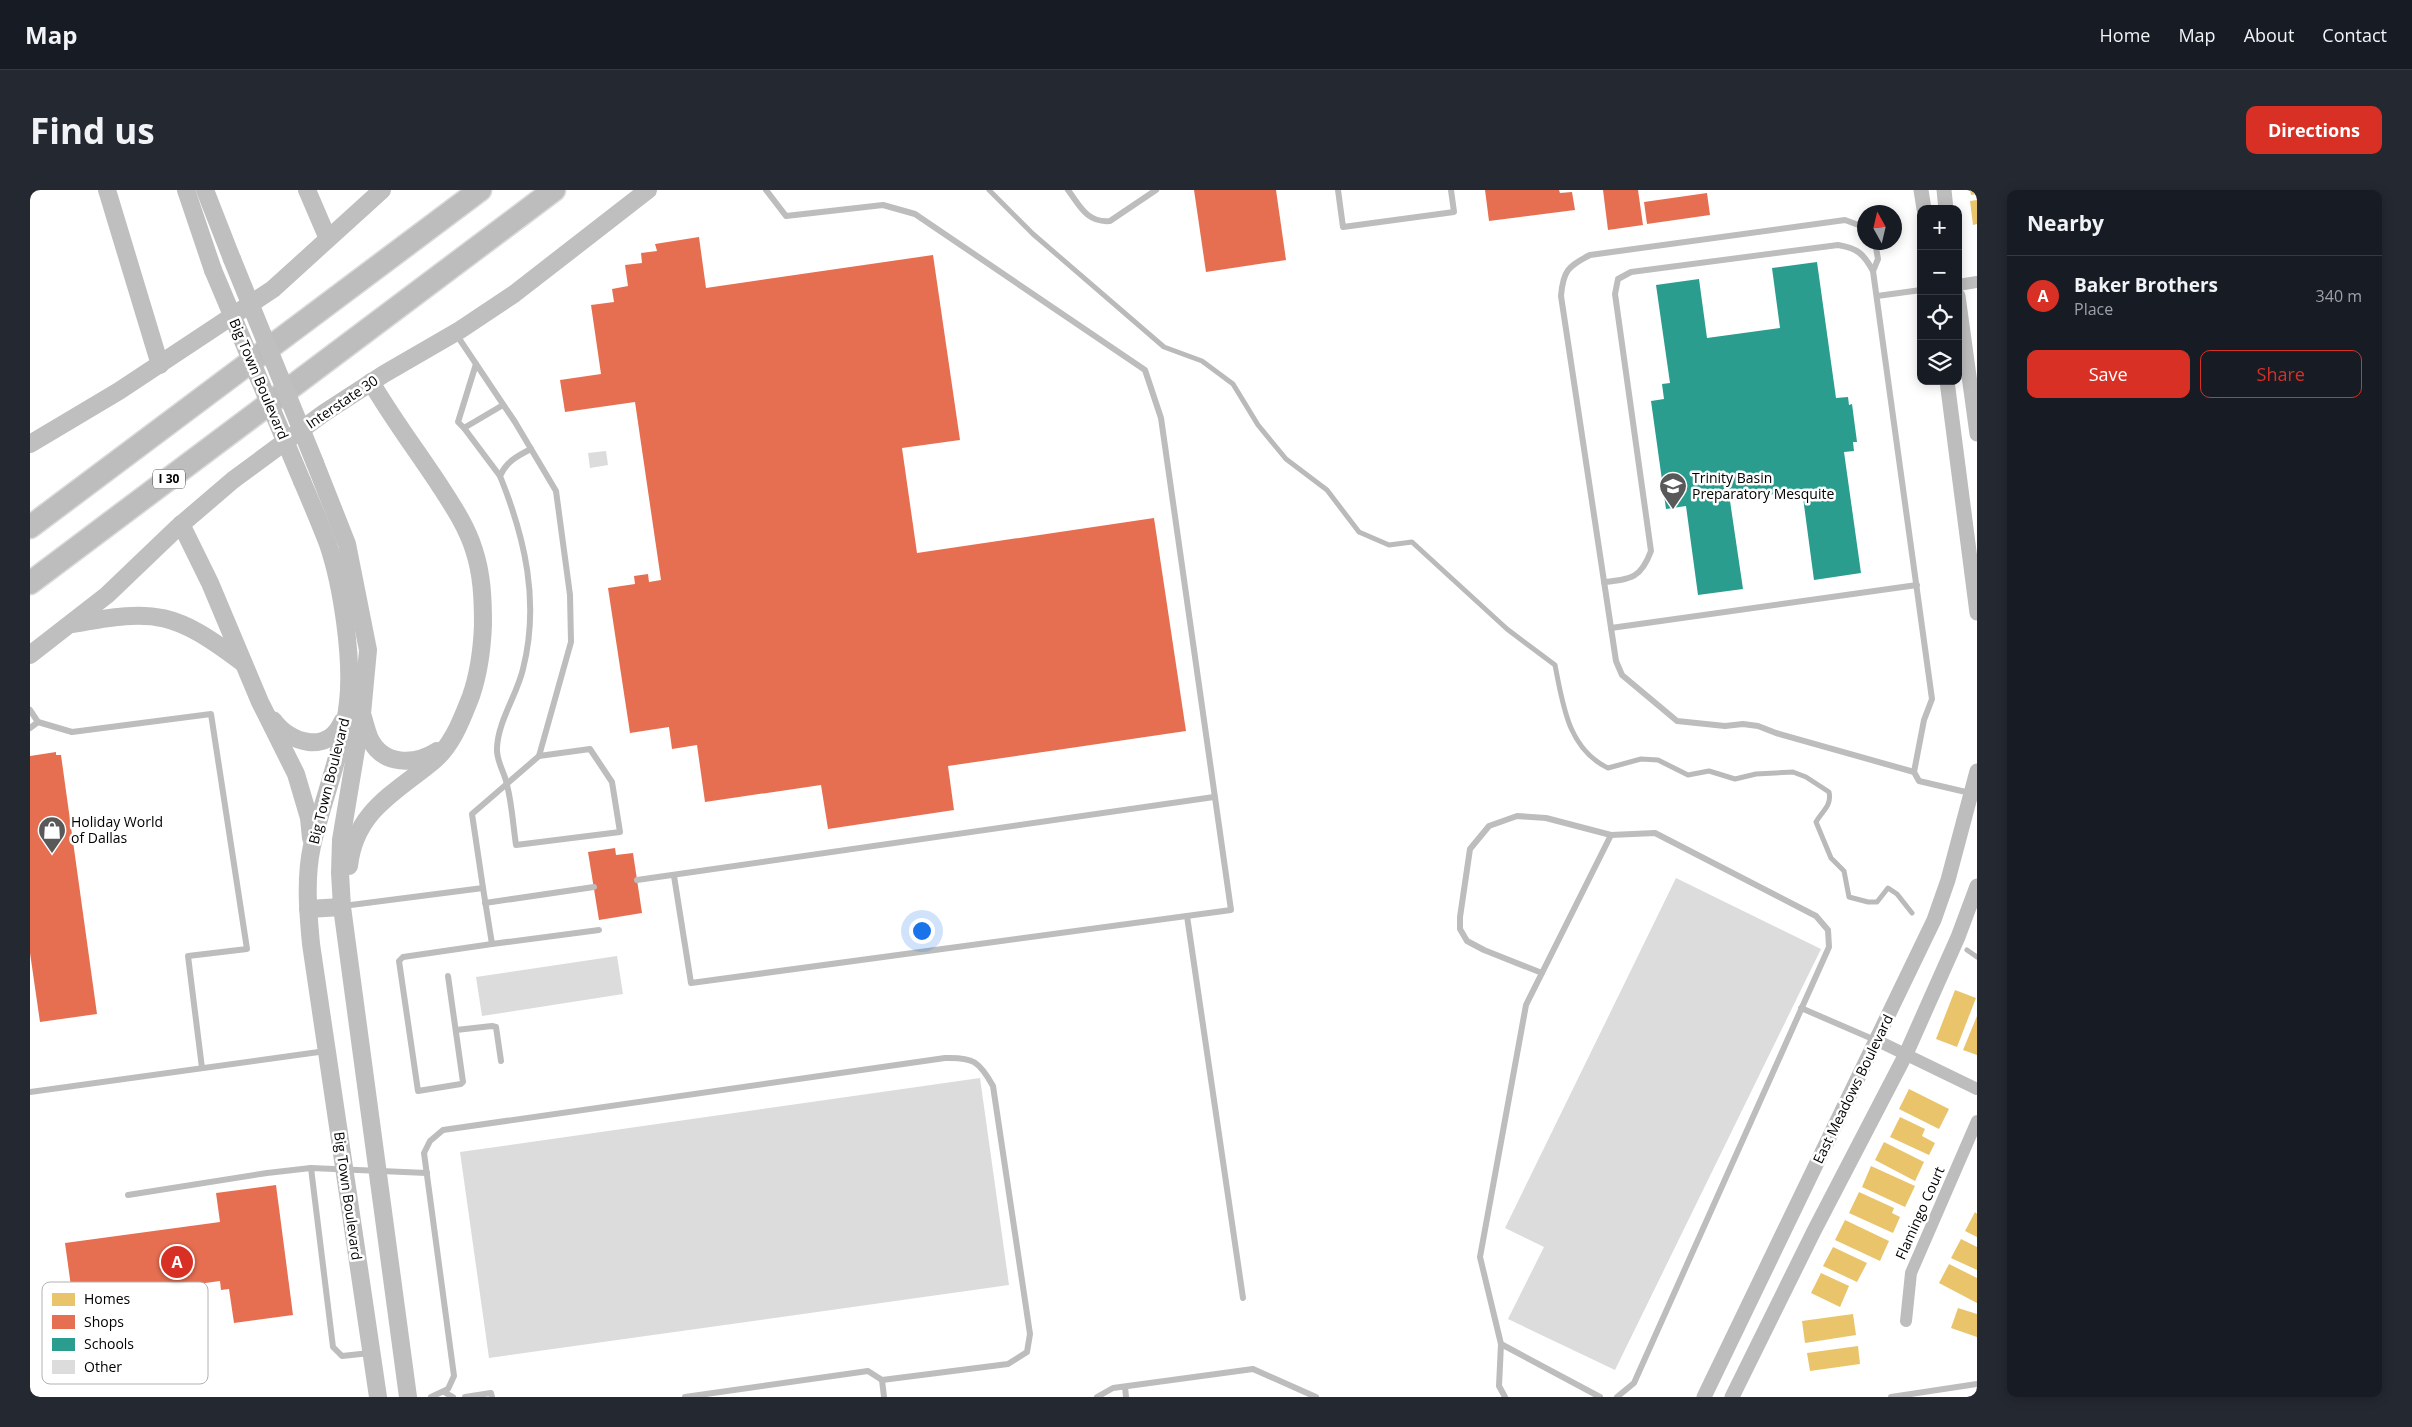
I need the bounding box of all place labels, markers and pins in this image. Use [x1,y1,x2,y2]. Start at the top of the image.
place label: Trinity Basin Preparatory Mesquite [1692,468,1834,503]
school or university icon: Trinity Basin Preparatory Mesquite [1658,471,1688,510]
place label: Holiday World of Dallas [71,812,163,847]
shop icon: Holiday World of Dallas [37,815,67,854]
pin: A [161,1243,193,1281]

